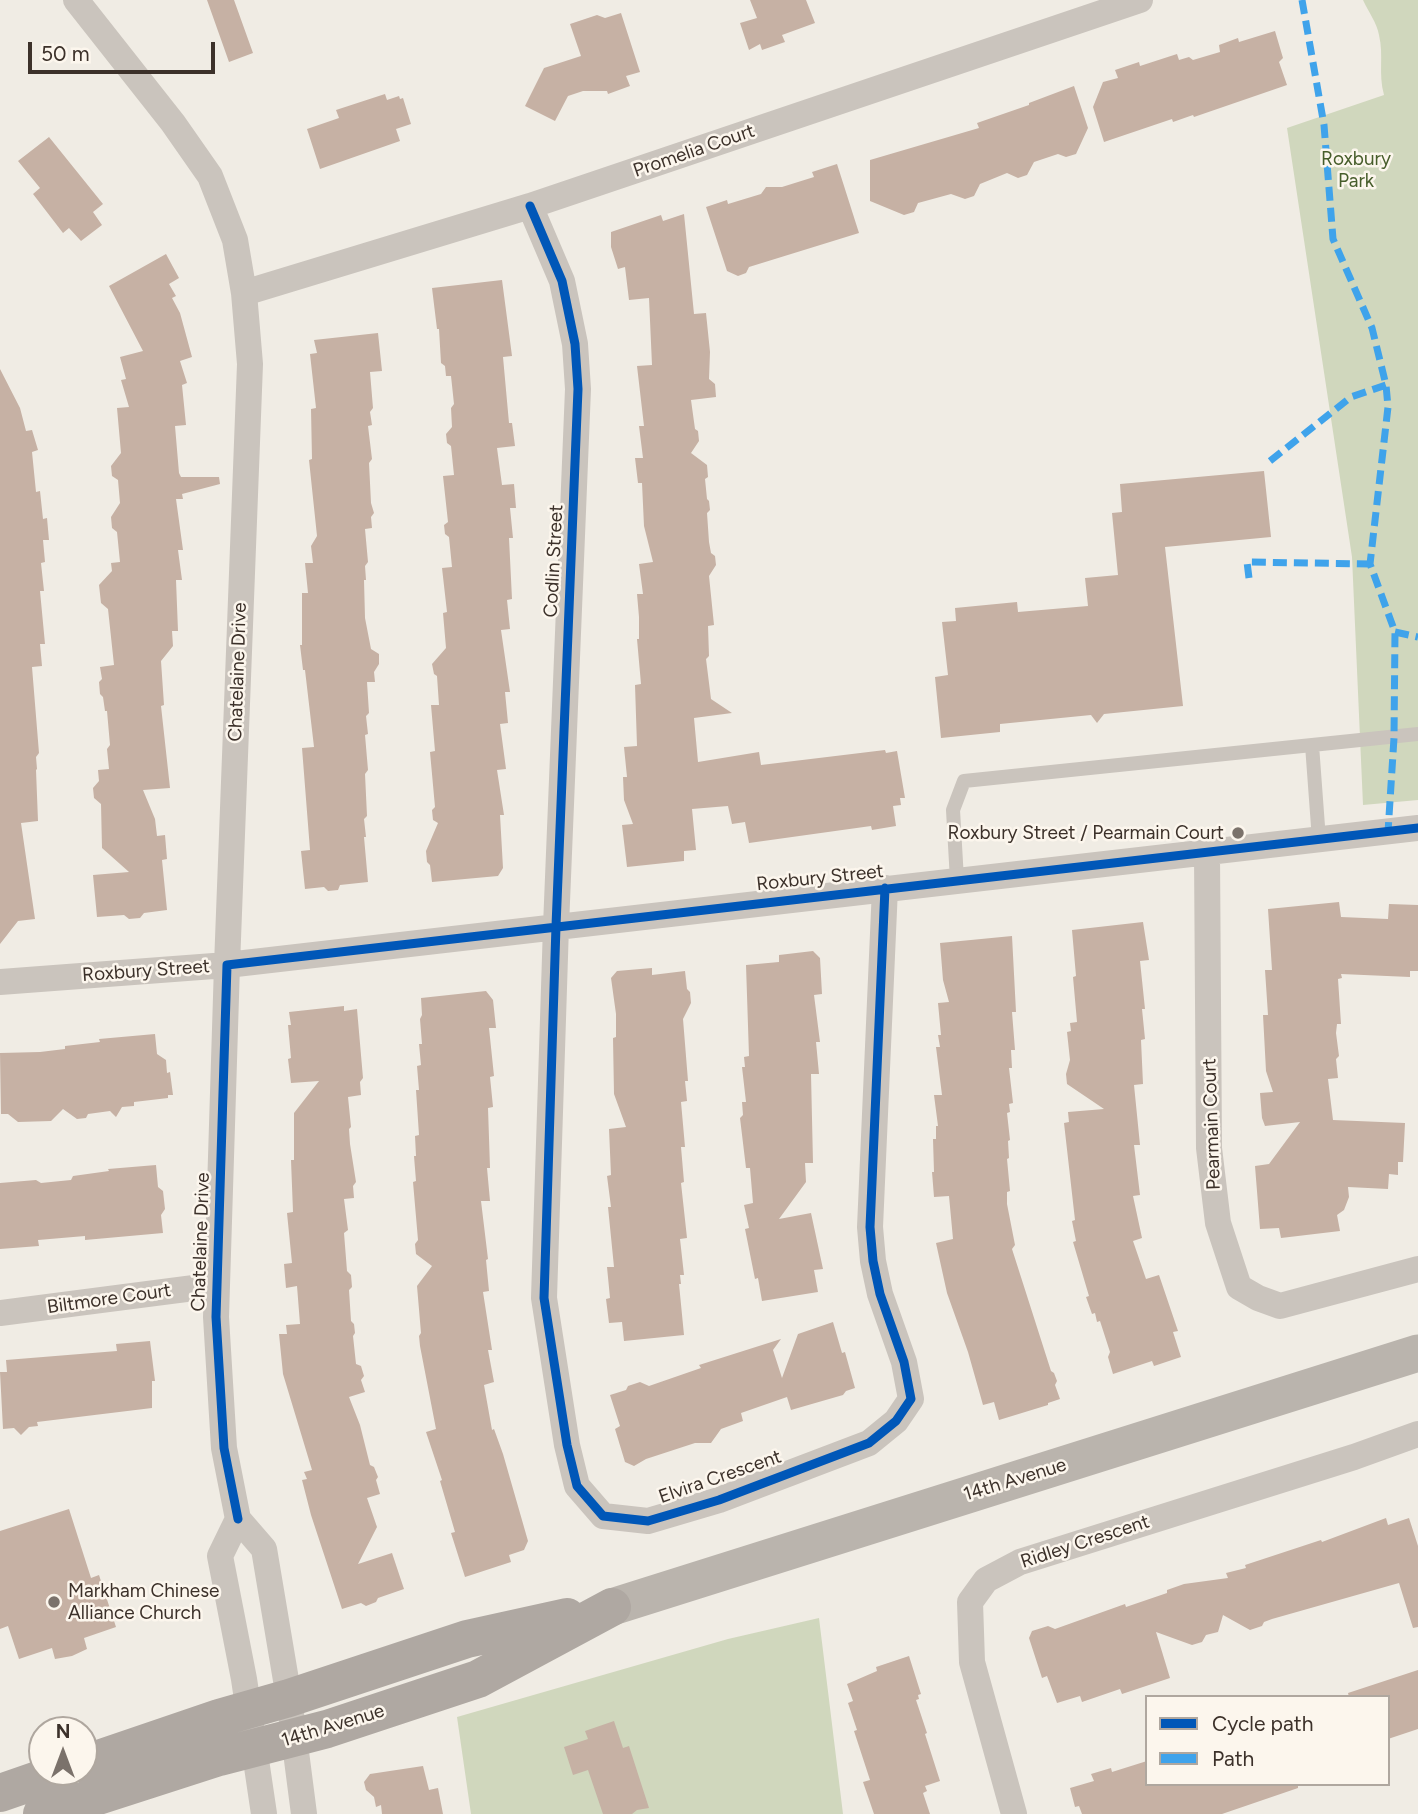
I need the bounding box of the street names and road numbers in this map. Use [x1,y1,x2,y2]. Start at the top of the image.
street label: Promelia Court [630,120,758,182]
street label: Codlin Street [540,504,568,618]
street label: Chatelaine Drive [224,602,252,742]
street label: Roxbury Street [755,860,885,896]
street label: Roxbury Street [81,955,211,987]
street label: Pearmain Court [1198,1058,1226,1190]
street label: Chatelaine Drive [187,1172,215,1312]
street label: Biltmore Court [46,1279,172,1319]
street label: Elvira Crescent [656,1445,784,1509]
street label: 14th Avenue [961,1454,1069,1506]
street label: Ridley Crescent [1018,1510,1152,1574]
street label: 14th Avenue [279,1700,387,1752]

